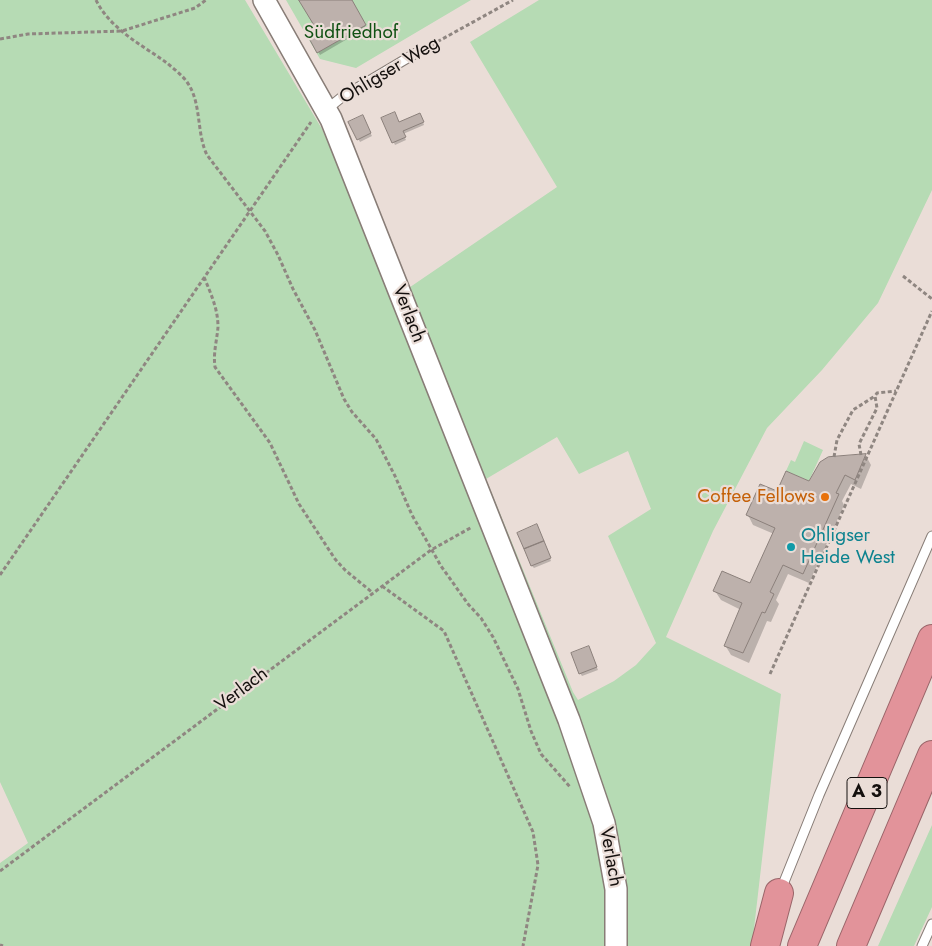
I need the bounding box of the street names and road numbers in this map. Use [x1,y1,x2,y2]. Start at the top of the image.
street label: Ohligser Weg [336,32,444,110]
street label: Verlach [387,282,429,346]
street label: Verlach [211,663,273,717]
road number: A 3 [847,778,887,808]
street label: Verlach [594,826,626,888]

